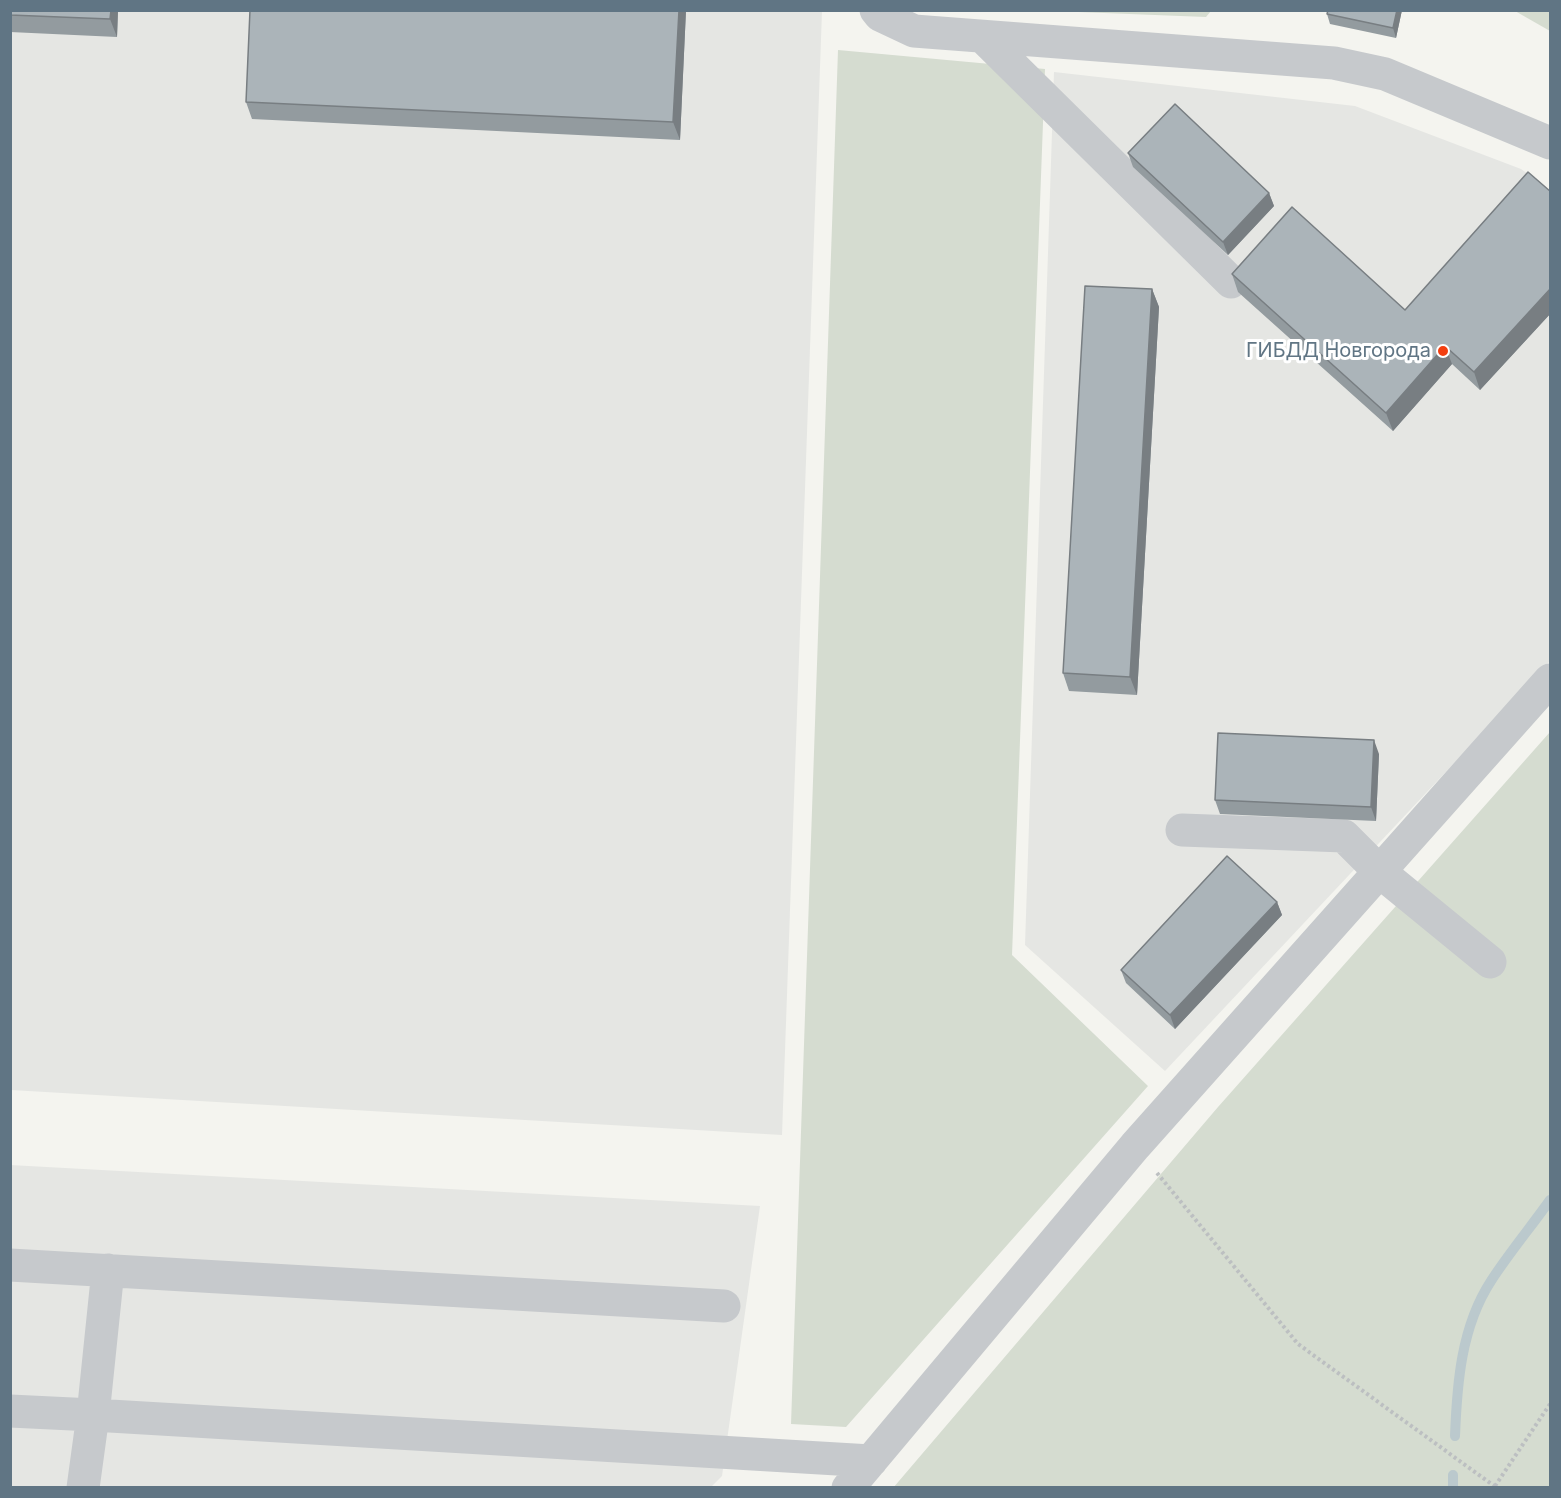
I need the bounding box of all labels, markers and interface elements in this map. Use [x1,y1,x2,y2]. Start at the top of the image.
place label: ГИБДД Новгорода [1246,339,1431,363]
marker: ГИБДД Новгорода [1436,344,1450,358]

